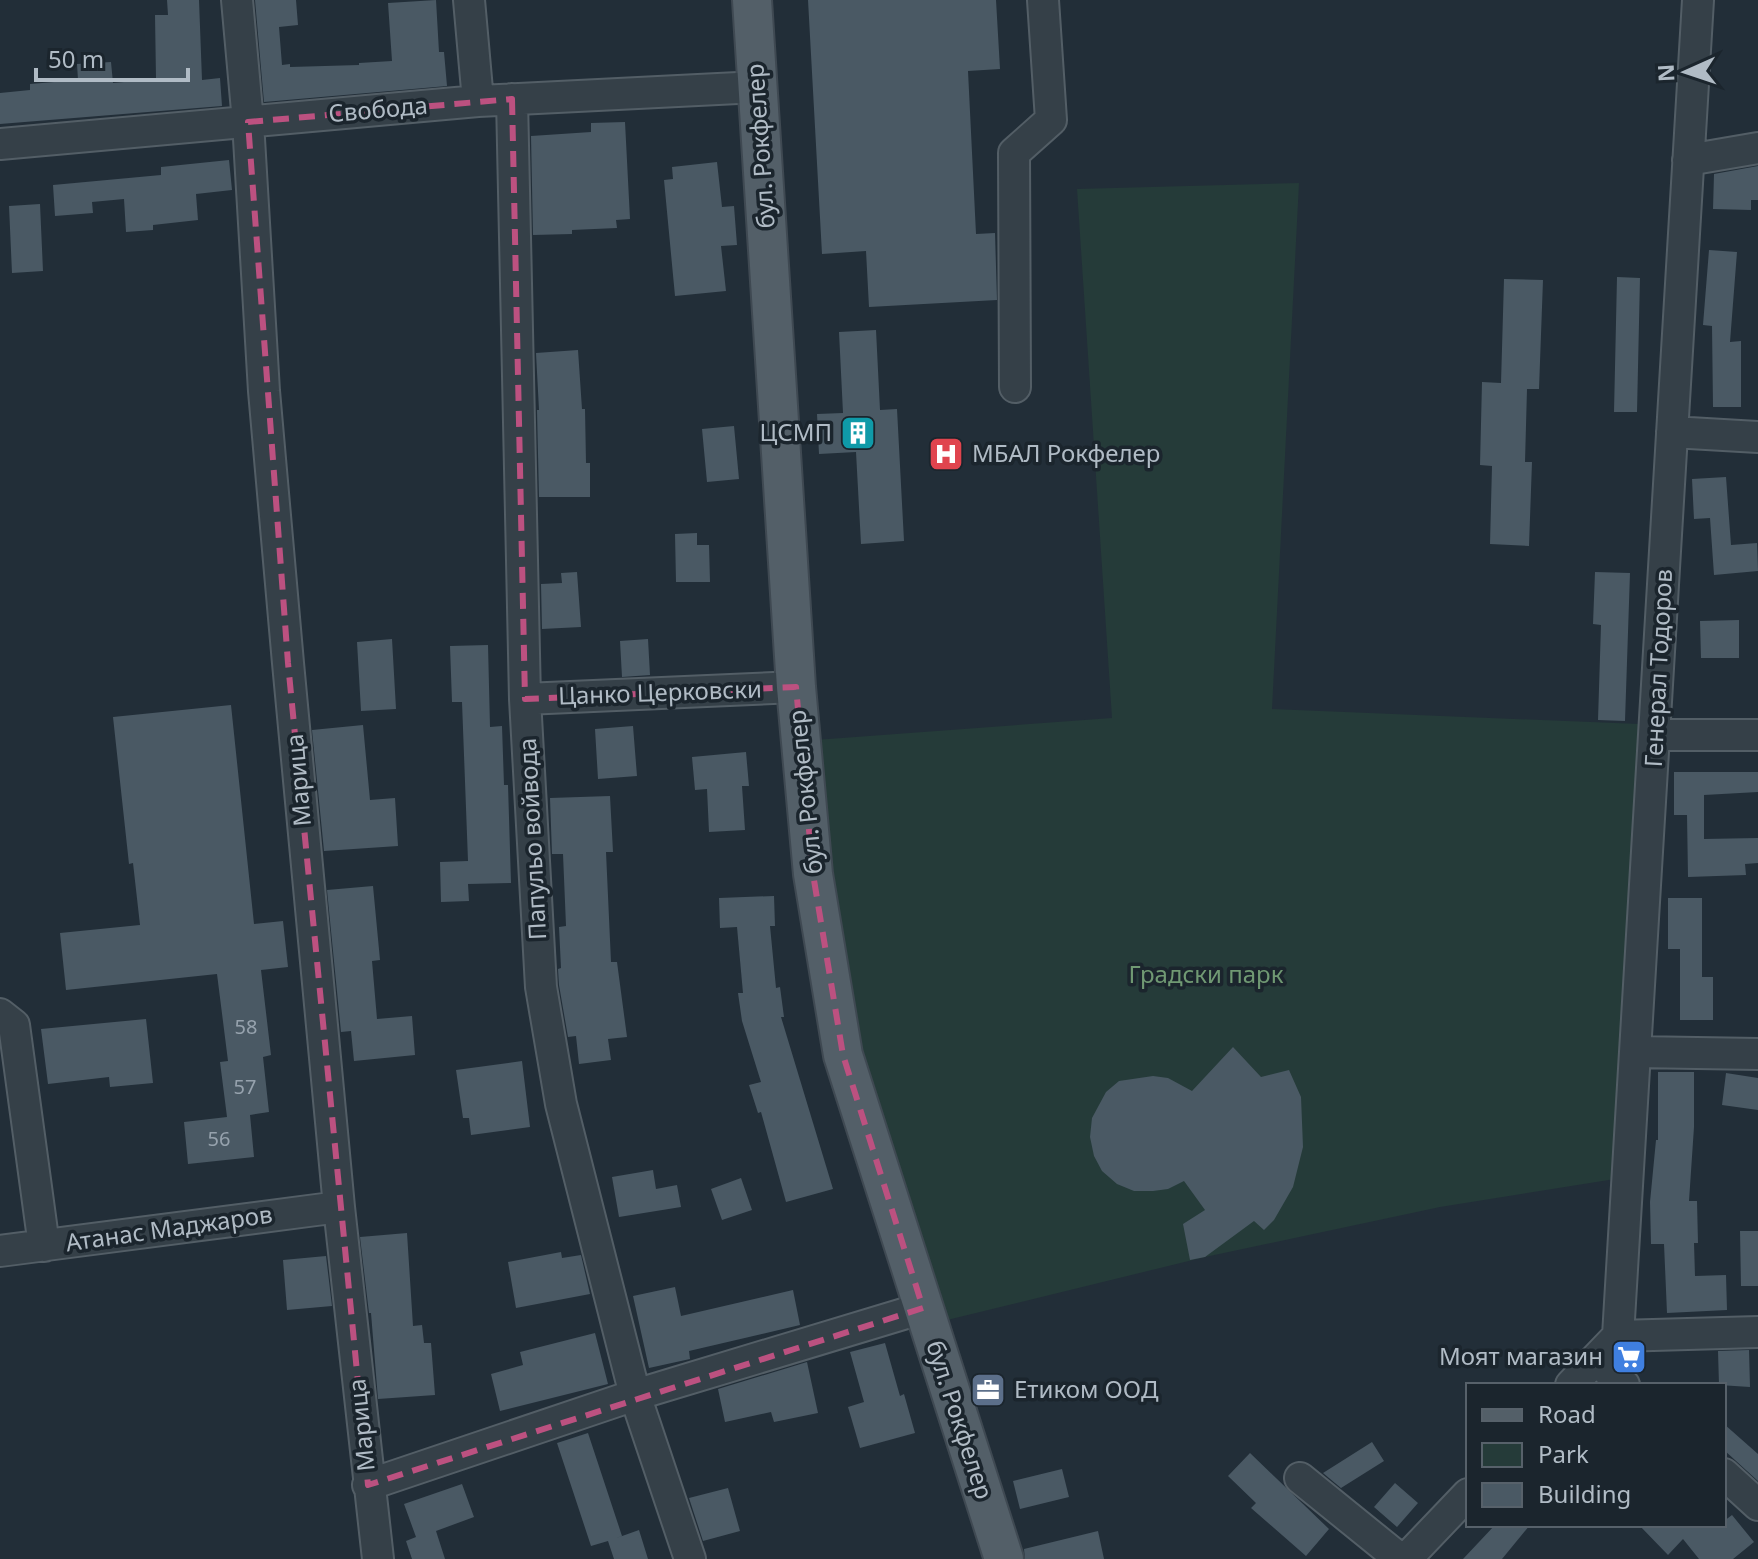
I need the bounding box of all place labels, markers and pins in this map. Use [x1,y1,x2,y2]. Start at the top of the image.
building icon: ЦСМП [839,414,877,452]
place label: ЦСМП [760,415,832,448]
hospital icon: МБАЛ Рокфелер [927,435,965,473]
place label: МБАЛ Рокфелер [972,436,1160,469]
supermarket icon: Моят магазин [1610,1338,1648,1376]
place label: Моят магазин [1439,1339,1603,1372]
office icon: Етиком ООД [969,1371,1007,1409]
place label: Етиком ООД [1014,1372,1159,1405]

